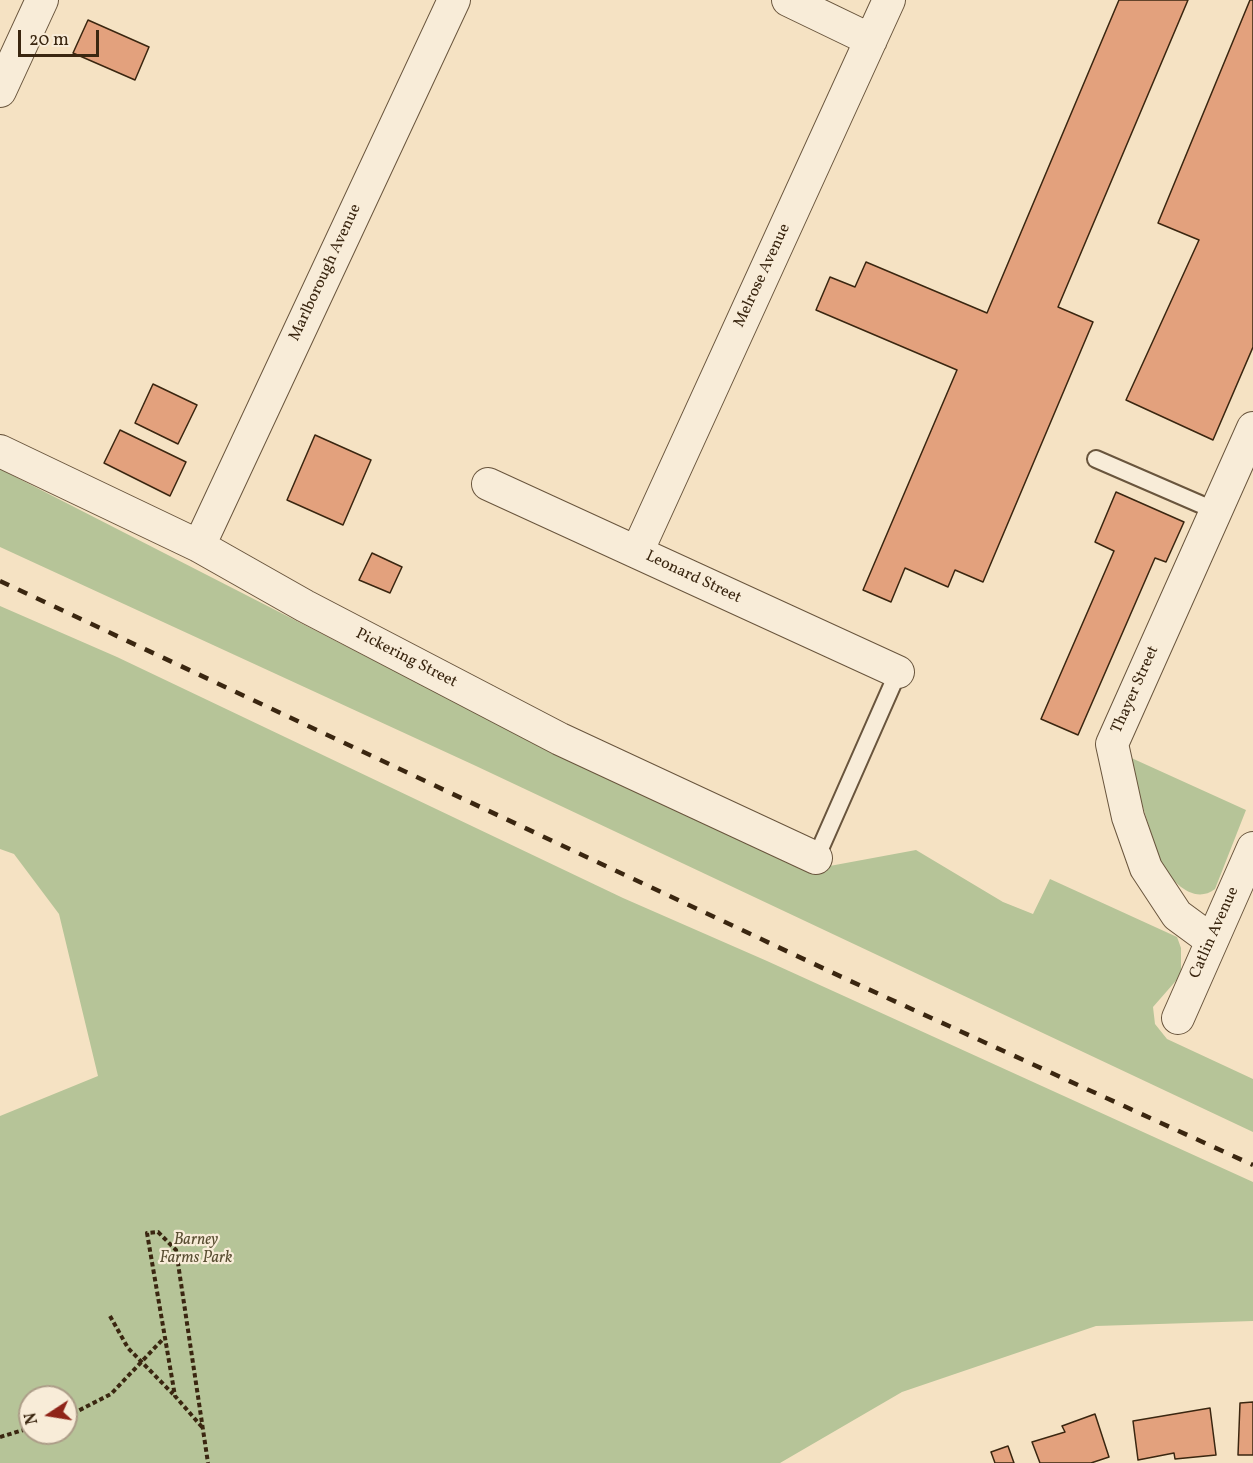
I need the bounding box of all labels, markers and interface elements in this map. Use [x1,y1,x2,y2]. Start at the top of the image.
scale bar [21,18,102,56]
text: 20 m [29,28,69,53]
street label: Marlborough Avenue [286,201,366,345]
street label: Melrose Avenue [731,221,795,331]
street label: Leonard Street [642,547,744,609]
street label: Pickering Street [352,625,460,693]
street label: Thayer Street [1108,643,1164,737]
street label: Catlin Avenue [1186,884,1244,982]
park label: Barney Farms Park [160,1231,232,1269]
north arrow [18,1385,78,1445]
text: N [20,1410,44,1426]

